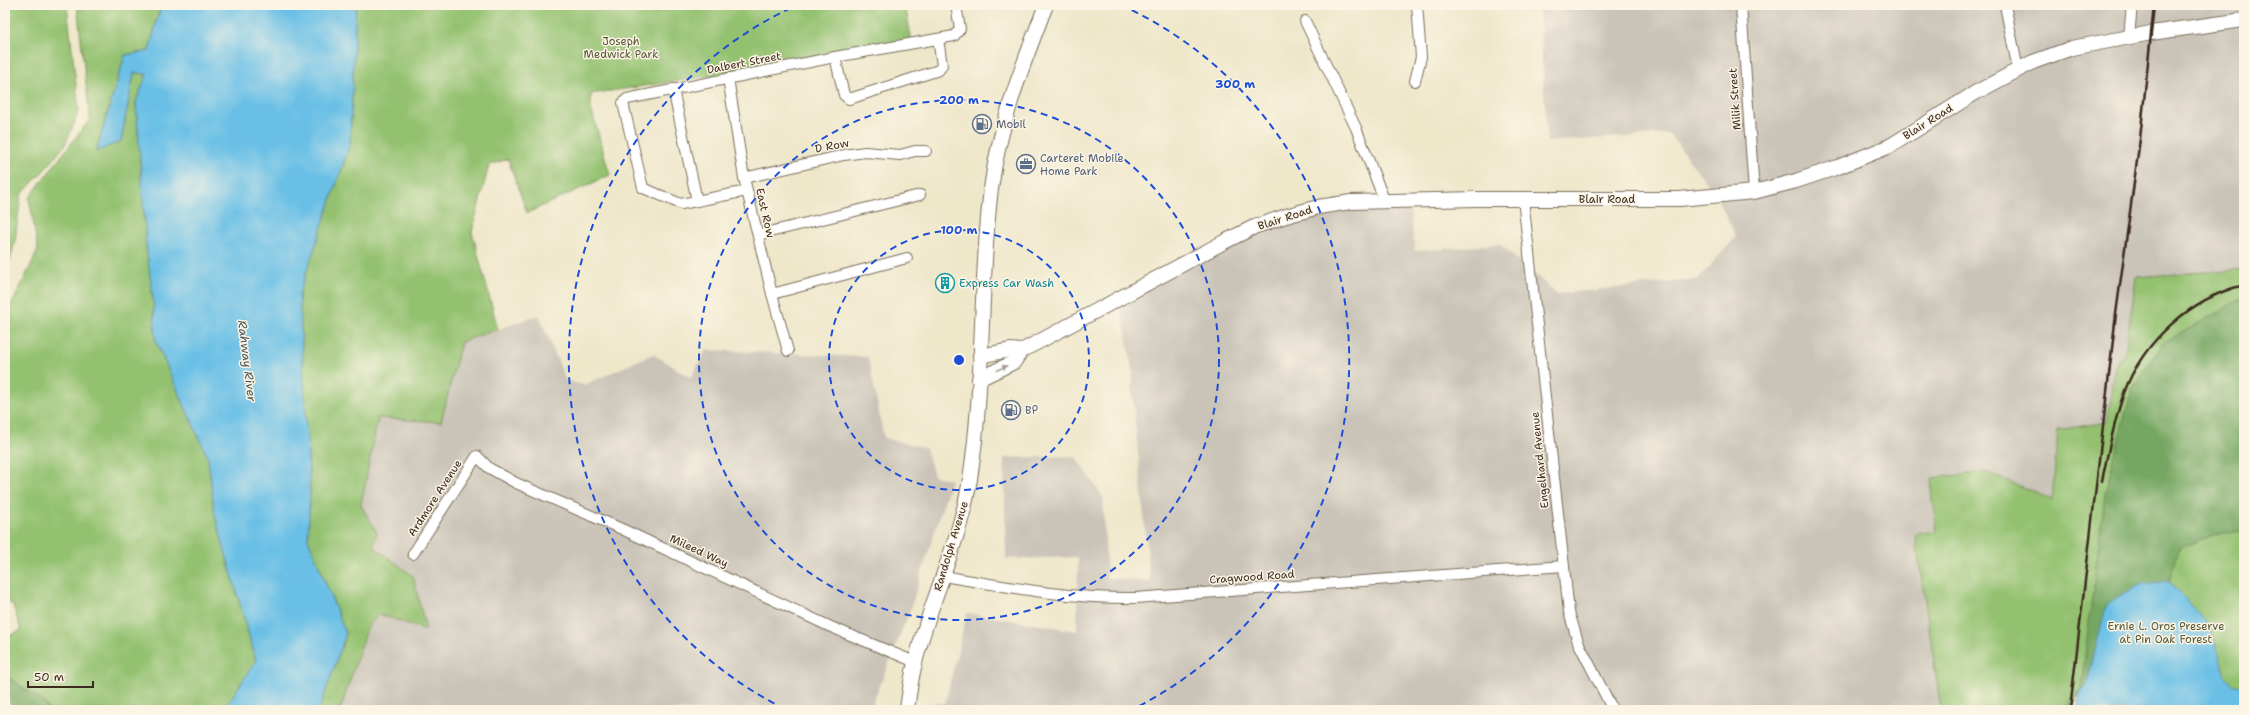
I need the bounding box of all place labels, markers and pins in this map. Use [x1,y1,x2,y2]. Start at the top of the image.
fuel station icon: Mobil [971,113,993,135]
place label: Mobil [996,117,1027,132]
place label: Carteret Mobile Home Park [1040,151,1124,179]
office icon: Carteret Mobile Home Park [1015,153,1037,175]
building icon: Express Car Wash [934,272,956,294]
place label: Express Car Wash [959,276,1054,291]
centre of rings [952,353,966,367]
fuel station icon: BP [1000,399,1022,421]
place label: BP [1025,403,1038,418]

